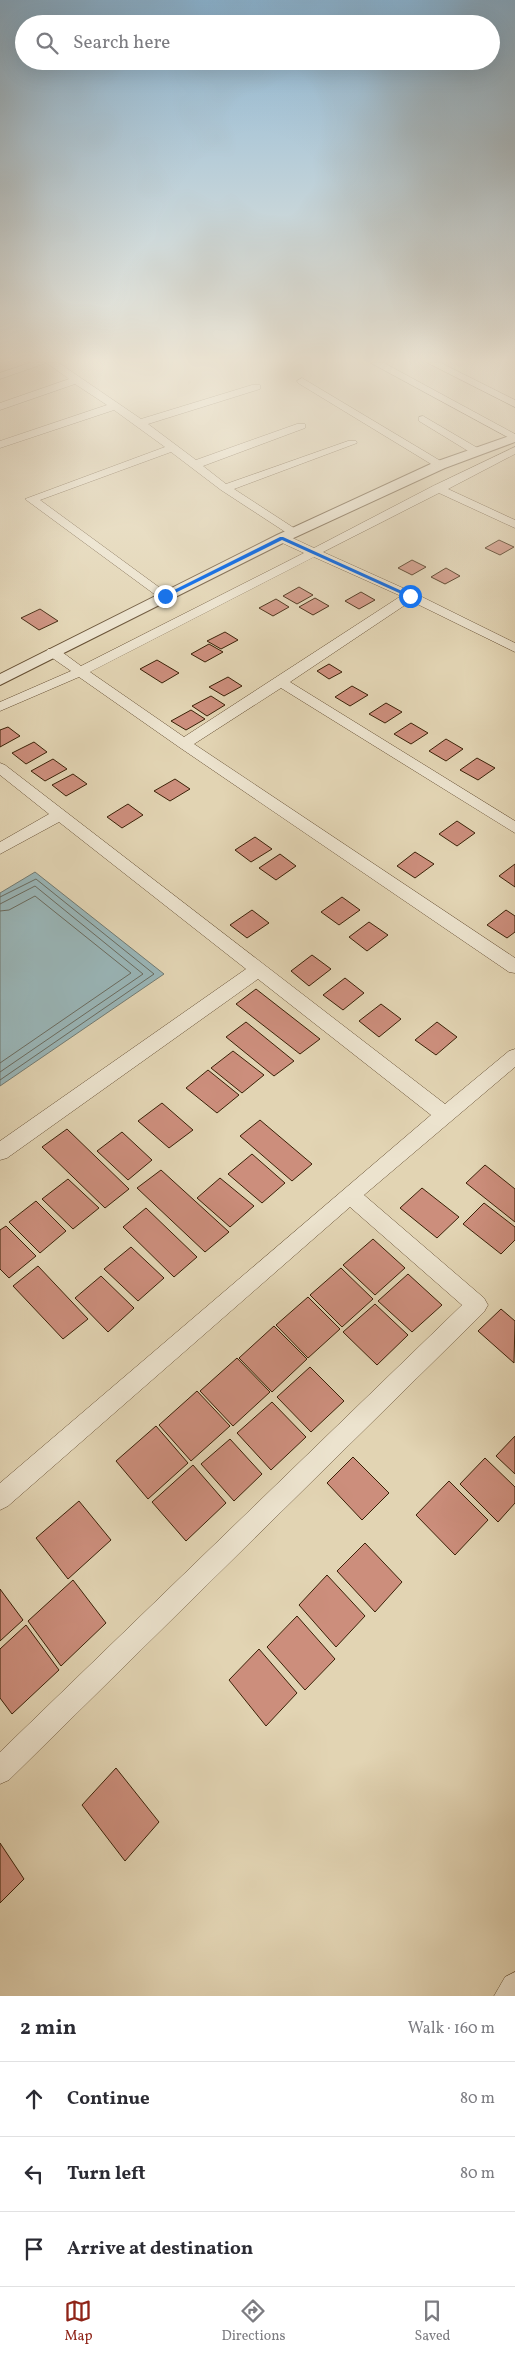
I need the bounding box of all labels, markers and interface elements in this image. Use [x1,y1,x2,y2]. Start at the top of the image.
search box [15,15,500,70]
icon: search [33,29,61,57]
text: Search here [73,30,170,56]
route end [154,585,177,608]
route start [399,585,422,608]
text: 2 min [20,2014,77,2043]
text: Walk · 160 m [408,2018,495,2040]
icon: ahead [20,2085,48,2113]
text: Continue [67,2086,150,2112]
text: 80 m [460,2088,495,2110]
icon: left [20,2160,48,2188]
text: Turn left [67,2161,146,2187]
text: 80 m [460,2163,495,2185]
icon: arrive [20,2235,48,2263]
text: Arrive at destination [67,2236,253,2262]
tab: Map [64,2297,92,2346]
tab: Directions [221,2297,286,2346]
tab: Saved [414,2297,451,2346]

